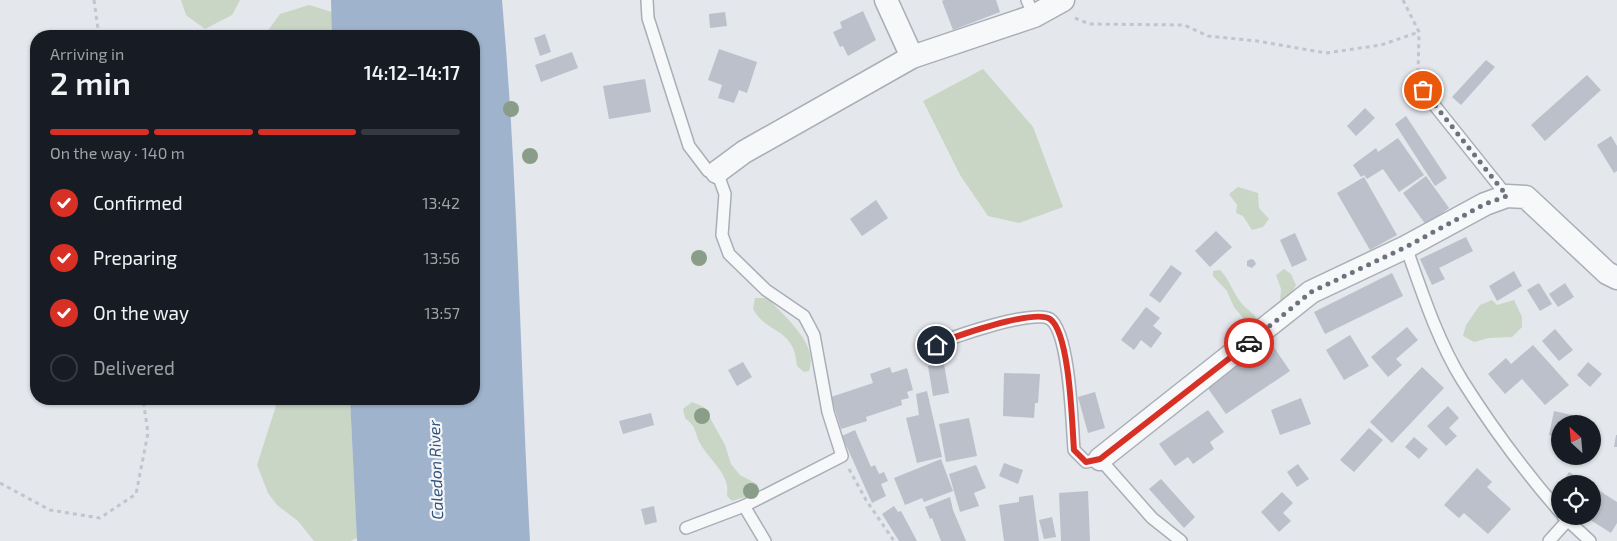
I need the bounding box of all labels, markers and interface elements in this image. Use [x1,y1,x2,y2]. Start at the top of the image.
text: Arriving in [50,44,124,63]
text: 14:12–14:17 [364,61,460,84]
text: 2 min [50,63,131,101]
pin [1402,69,1444,111]
icon: bag [1409,76,1437,104]
text: On the way · 140 m [50,143,185,162]
icon: check [50,189,78,217]
text: Confirmed [93,191,183,214]
text: 13:42 [422,193,460,212]
icon: check [50,244,78,272]
text: Preparing [93,246,177,269]
text: 13:56 [423,248,460,267]
icon: check [50,299,78,327]
text: On the way [93,301,189,324]
text: 13:57 [424,303,460,322]
courier [1224,318,1274,368]
pin [915,324,957,366]
icon: car [1235,329,1263,357]
icon: home [922,331,950,359]
text: Delivered [93,356,175,379]
north arrow [1551,415,1601,465]
map controls [1551,415,1601,525]
water label: Caledon River [424,419,446,520]
button: locate [1551,475,1601,525]

